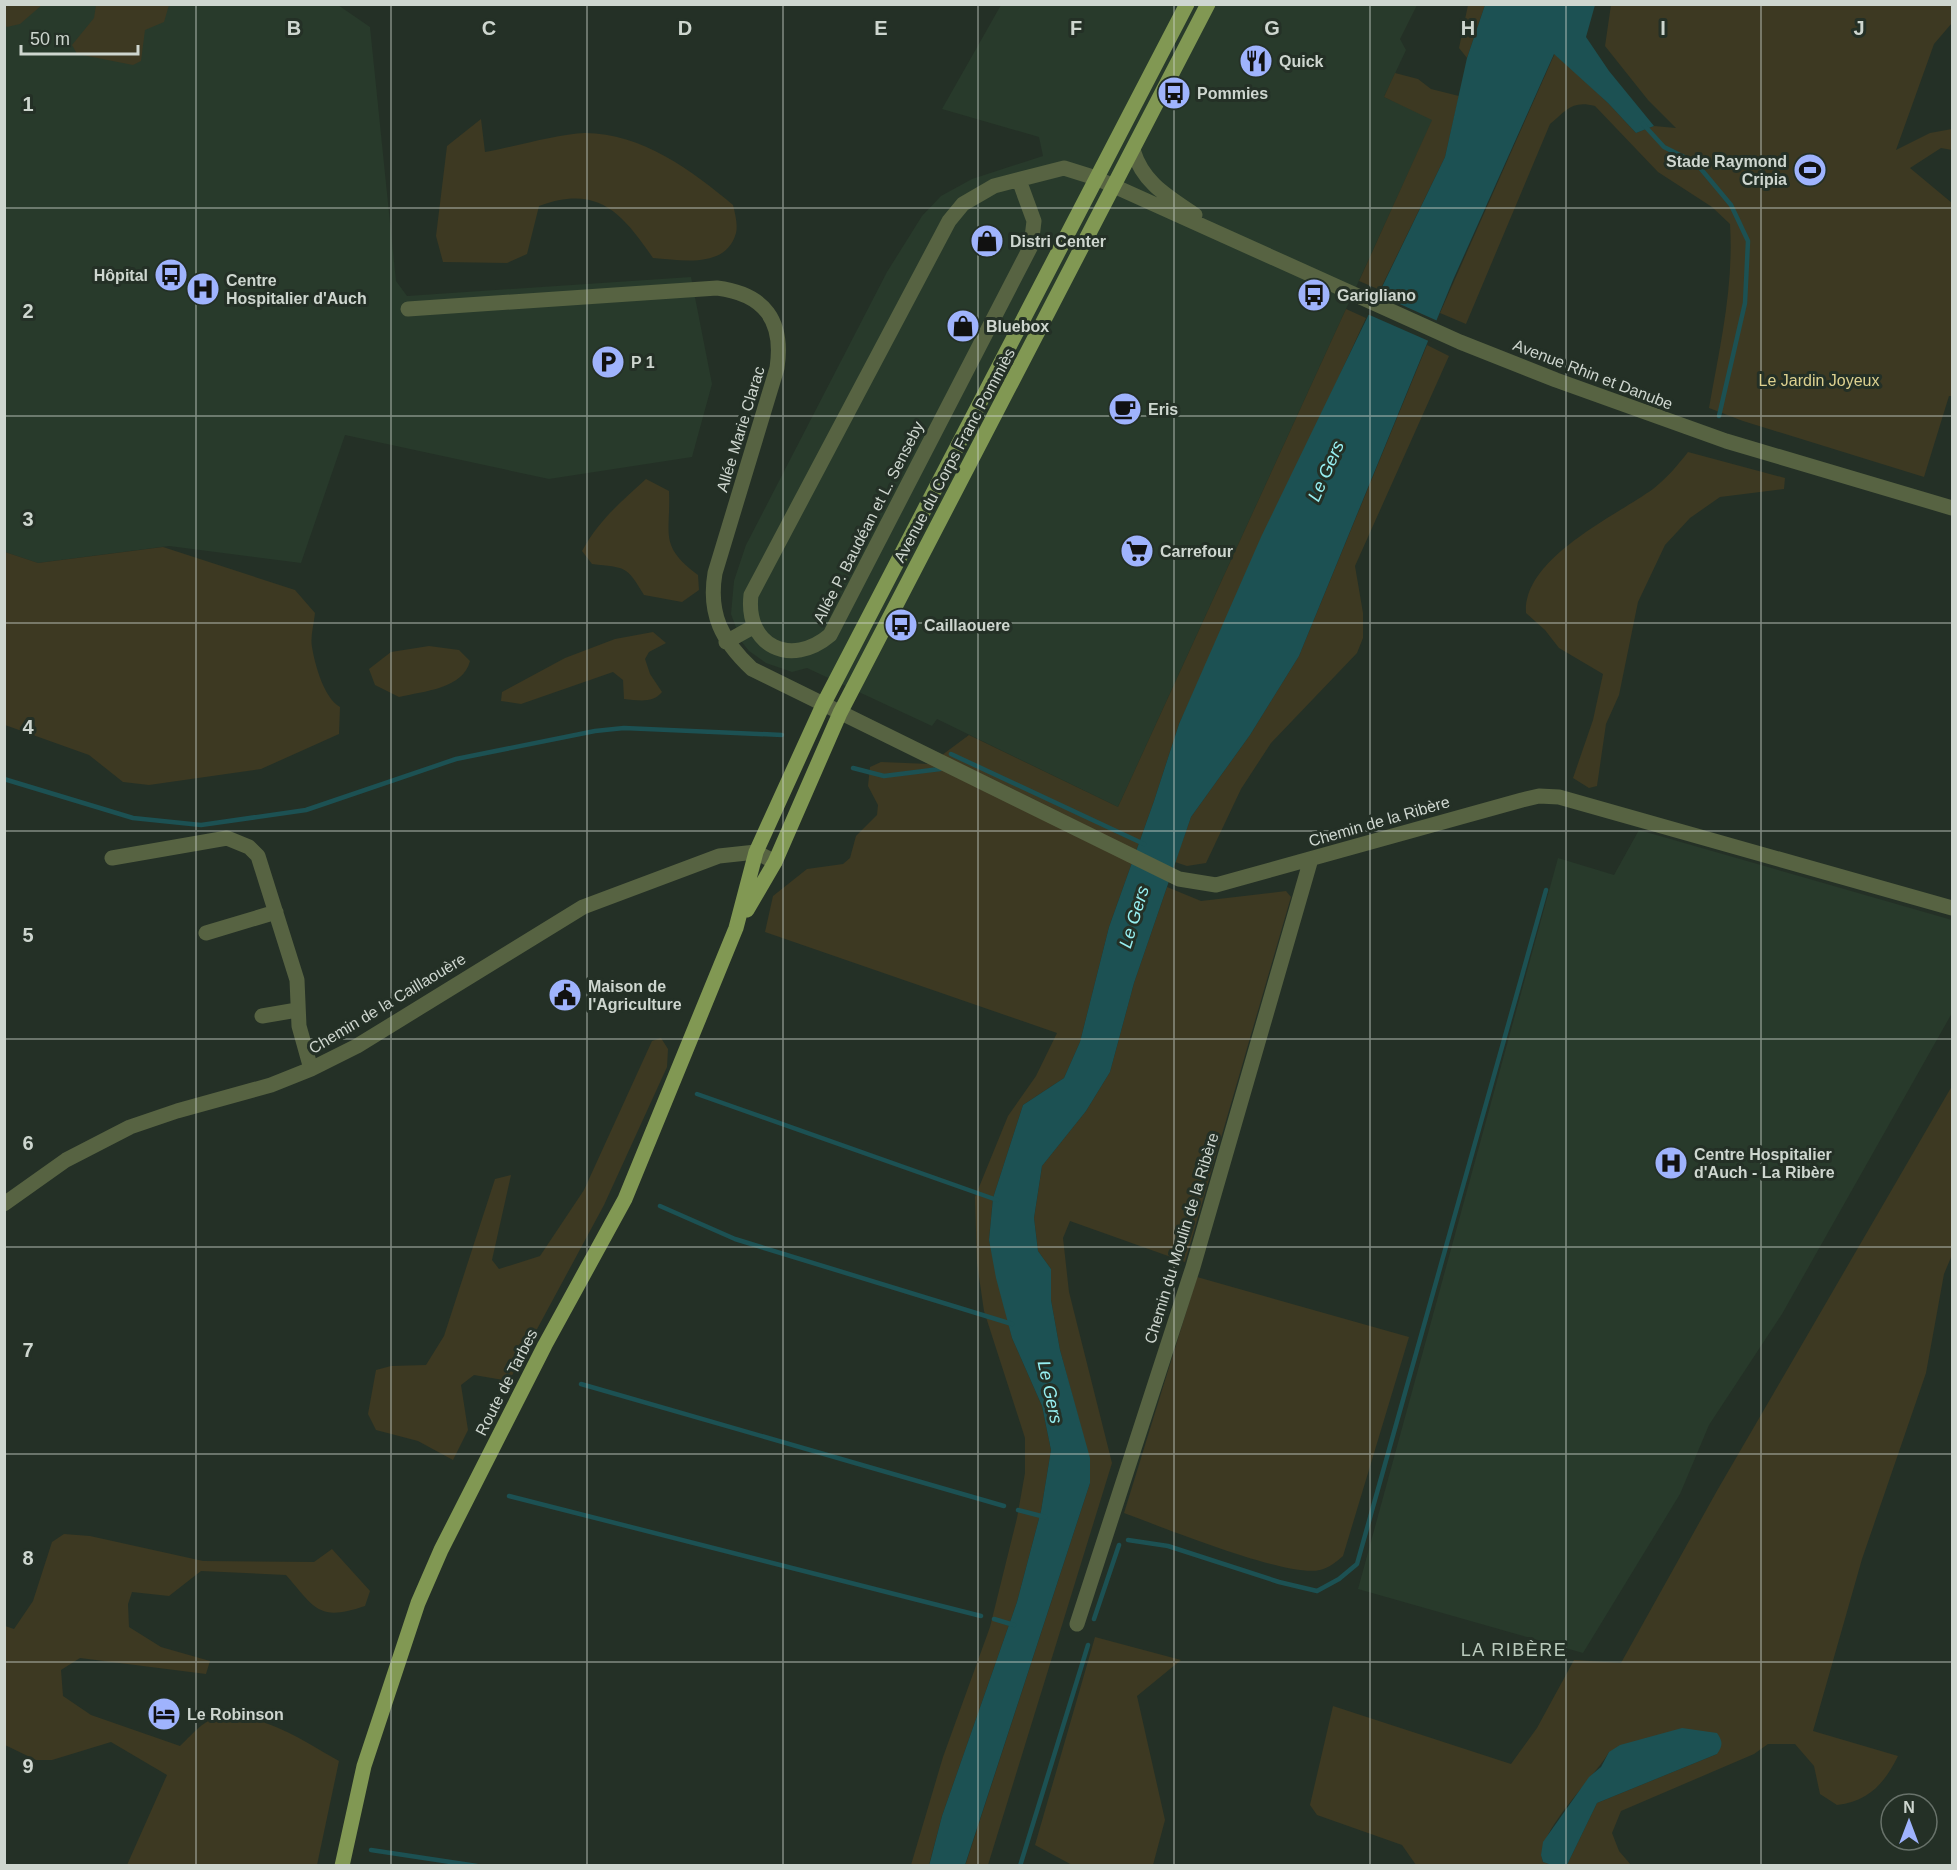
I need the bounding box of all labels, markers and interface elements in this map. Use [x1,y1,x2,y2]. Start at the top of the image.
text: B [287,17,301,39]
text: C [482,17,496,39]
text: D [678,17,692,39]
text: E [874,17,888,39]
text: F [1070,17,1082,39]
text: G [1264,17,1280,39]
text: H [1461,17,1475,39]
text: I [1660,17,1666,39]
text: J [1853,17,1865,39]
scale bar [21,18,138,56]
text: 50 m [30,29,70,49]
restaurant icon: Quick [1238,43,1274,79]
place label: Quick [1279,53,1324,70]
bus stop icon: Pommies [1156,75,1192,111]
place label: Pommies [1197,85,1268,102]
text: 1 [22,93,34,115]
sports icon: Stade Raymond Cripia [1792,152,1828,188]
place label: Stade Raymond Cripia [1666,153,1787,188]
shop icon: Distri Center [969,223,1005,259]
place label: Distri Center [1010,233,1106,250]
bus stop icon: Hôpital [153,257,189,293]
place label: Hôpital [94,267,148,284]
hospital icon: Centre Hospitalier d'Auch [185,271,221,307]
place label: Centre Hospitalier d'Auch [226,272,367,307]
bus stop icon: Garigliano [1296,277,1332,313]
place label: Garigliano [1337,287,1416,304]
text: 2 [22,300,34,322]
shop icon: Bluebox [945,308,981,344]
place label: Bluebox [986,318,1049,335]
street label: Avenue Rhin et Danube [1511,336,1675,413]
parking icon: P 1 [590,344,626,380]
street label: Avenue du Corps Franc Pommiès [891,345,1018,565]
place label: P 1 [631,354,655,371]
street label: Allée Marie Clarac [713,364,768,494]
park label: Le Jardin Joyeux [1759,372,1879,389]
cafe icon: Eris [1107,391,1143,427]
place label: Eris [1148,401,1178,418]
street label: Allée P. Baudéan et L. Senseby [810,419,927,626]
water label: Le Gers [1304,438,1348,504]
text: 3 [22,508,34,530]
supermarket icon: Carrefour [1119,533,1155,569]
place label: Carrefour [1160,543,1233,560]
bus stop icon: Caillaouere [883,607,919,643]
place label: Caillaouere [924,617,1010,634]
text: 4 [22,716,34,738]
street label: Chemin de la Ribère [1307,793,1452,850]
water label: Le Gers [1115,883,1153,951]
text: 5 [22,924,34,946]
street label: Chemin de la Caillaouère [306,950,469,1057]
public building icon: Maison de l'Agriculture [547,977,583,1013]
place label: Maison de l'Agriculture [588,978,682,1013]
street label: Chemin du Moulin de la Ribère [1141,1131,1222,1346]
text: 6 [22,1132,34,1154]
hospital icon: Centre Hospitalier d'Auch - La Ribère [1653,1145,1689,1181]
place label: Centre Hospitalier d'Auch - La Ribère [1694,1146,1835,1181]
street label: Route de Tarbes [472,1326,541,1438]
text: 7 [22,1339,34,1361]
water label: Le Gers [1034,1359,1066,1425]
text: 8 [22,1547,34,1569]
district label: LA RIBÈRE [1461,1640,1567,1660]
hotel icon: Le Robinson [146,1696,182,1732]
place label: Le Robinson [187,1706,284,1723]
text: 9 [22,1755,34,1777]
north arrow [1879,1792,1939,1852]
text: N [1903,1799,1915,1816]

